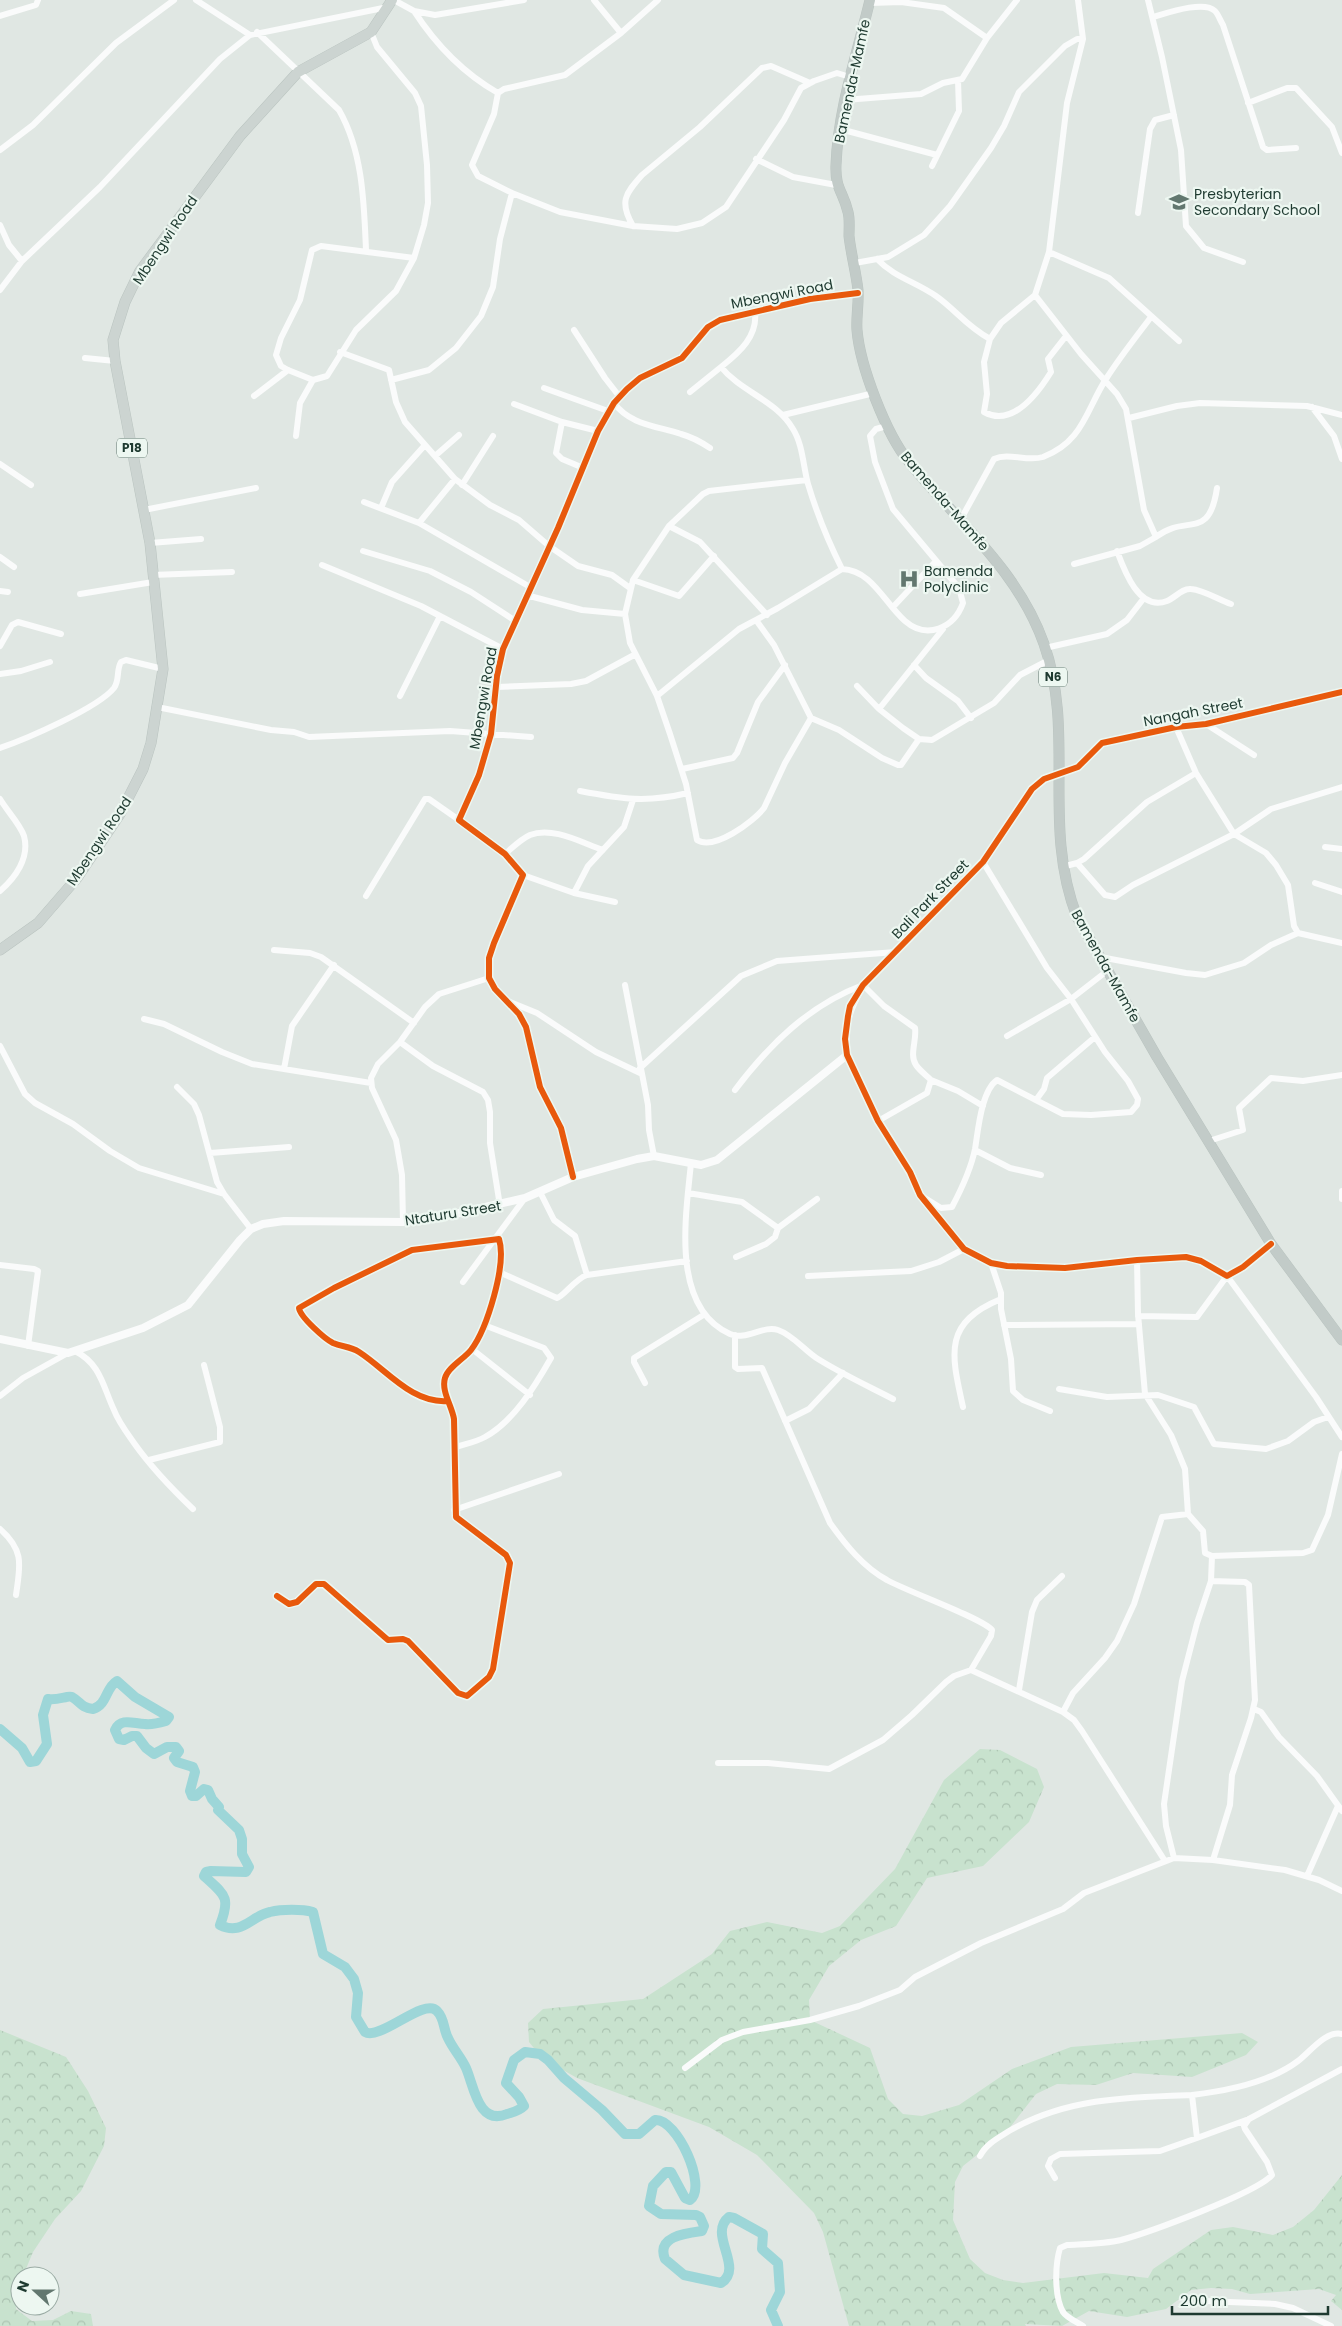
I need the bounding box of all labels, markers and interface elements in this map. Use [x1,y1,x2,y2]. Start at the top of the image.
street label: Bamenda-Mamfe [829,17,875,145]
place label: Presbyterian Secondary School [1194,184,1320,220]
street label: Mbengwi Road [128,191,202,289]
school or university icon: Presbyterian Secondary School [1168,191,1190,213]
street label: Mbengwi Road [729,274,835,314]
road number: P18 [117,438,147,458]
street label: Bamenda-Mamfe [896,447,994,555]
place label: Bamenda Polyclinic [924,561,993,597]
hospital icon: Bamenda Polyclinic [898,568,920,590]
street label: Mbengwi Road [464,645,502,751]
road number: N6 [1039,668,1067,686]
street label: Nangah Street [1142,693,1244,731]
street label: Mbengwi Road [62,792,136,890]
street label: Bali Park Street [887,855,973,943]
street label: Bamenda-Mamfe [1067,906,1145,1026]
street label: Ntaturu Street [403,1196,503,1230]
north arrow [10,2266,60,2316]
text: N [12,2278,34,2295]
scale bar [1172,2284,1328,2316]
text: 200 m [1180,2290,1227,2311]

